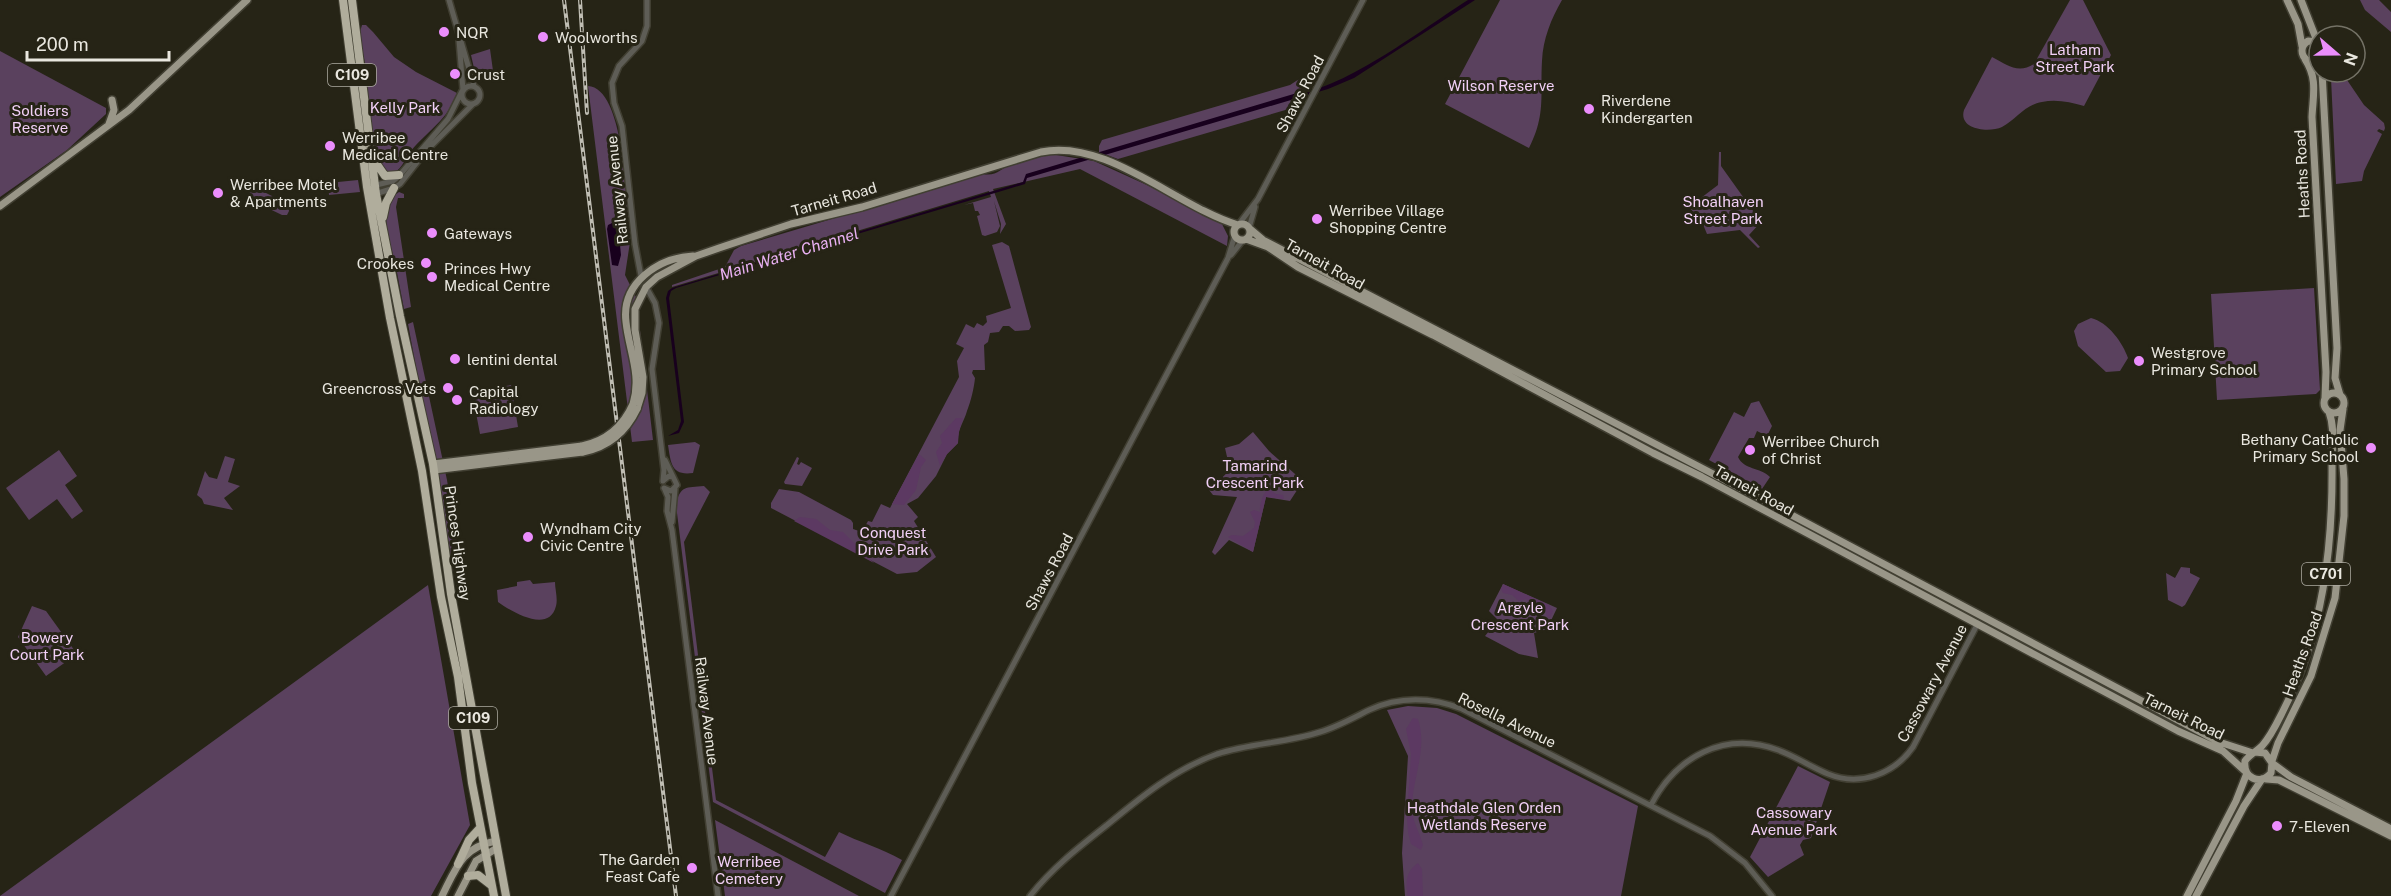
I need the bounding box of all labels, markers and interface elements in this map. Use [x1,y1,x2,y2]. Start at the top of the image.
scale bar [27,24,170,62]
place label: NQR [456,24,489,41]
north arrow [2307,24,2367,84]
marker: NQR [437,25,451,39]
place label: Woolworths [555,29,638,46]
marker: Woolworths [536,30,550,44]
text: 200 m [36,34,89,55]
park label: Latham Street Park [2035,41,2115,75]
text: N [2340,50,2362,68]
street label: Shaws Road [1273,52,1327,136]
road number: C109 [328,64,376,86]
place label: Crust [467,66,505,83]
marker: Crust [448,67,462,81]
park label: Wilson Reserve [1447,77,1555,94]
place label: Riverdene Kindergarten [1601,92,1693,126]
park label: Kelly Park [370,99,440,116]
park label: Soldiers Reserve [11,102,69,136]
marker: Riverdene Kindergarten [1582,102,1596,116]
place label: Werribee Medical Centre [342,129,448,163]
street label: Heaths Road [2291,129,2313,219]
street label: Railway Avenue [603,135,631,245]
marker: Werribee Medical Centre [323,139,337,153]
place label: Werribee Motel & Apartments [230,176,337,210]
street label: Tarneit Road [789,179,879,219]
marker: Werribee Motel & Apartments [211,186,225,200]
park label: Shoalhaven Street Park [1682,193,1764,227]
place label: Werribee Village Shopping Centre [1329,202,1447,236]
marker: Werribee Village Shopping Centre [1310,212,1324,226]
water label: Main Water Channel [717,224,861,284]
place label: Gateways [444,225,512,242]
marker: Gateways [425,226,439,240]
street label: Tarneit Road [1282,235,1368,293]
place label: Crookes [357,255,414,272]
marker: Crookes [419,256,433,270]
place label: Princes Hwy Medical Centre [444,260,550,294]
marker: Princes Hwy Medical Centre [425,270,439,284]
place label: Westgrove Primary School [2151,344,2257,378]
place label: lentini dental [467,351,558,368]
marker: lentini dental [448,352,462,366]
marker: Westgrove Primary School [2132,354,2146,368]
place label: Greencross Vets [322,380,436,397]
marker: Greencross Vets [441,381,455,395]
place label: Capital Radiology [469,383,539,417]
marker: Capital Radiology [450,393,464,407]
place label: Bethany Catholic Primary School [2240,431,2359,465]
place label: Werribee Church of Christ [1762,433,1879,467]
marker: Bethany Catholic Primary School [2364,441,2378,455]
marker: Werribee Church of Christ [1743,443,1757,457]
park label: Tamarind Crescent Park [1206,457,1304,491]
street label: Tarneit Road [1711,461,1797,519]
street label: Princes Highway [442,484,474,602]
place label: Wyndham City Civic Centre [540,520,641,554]
park label: Conquest Drive Park [857,524,929,558]
marker: Wyndham City Civic Centre [521,530,535,544]
street label: Shaws Road [1022,530,1076,614]
road number: C701 [2302,563,2350,585]
park label: Argyle Crescent Park [1471,599,1569,633]
street label: Heaths Road [2279,609,2325,699]
street label: Cassowary Avenue [1894,621,1970,745]
park label: Bowery Court Park [10,629,84,663]
street label: Railway Avenue [692,656,722,766]
street label: Rosella Avenue [1455,689,1559,751]
street label: Tarneit Road [2141,689,2227,743]
road number: C109 [449,707,497,729]
park label: Heathdale Glen Orden Wetlands Reserve [1407,799,1561,833]
park label: Cassowary Avenue Park [1750,804,1838,838]
place label: 7-Eleven [2289,818,2350,835]
marker: 7-Eleven [2270,819,2284,833]
place label: The Garden Feast Cafe [599,851,680,885]
park label: Werribee Cemetery [715,853,783,887]
marker: The Garden Feast Cafe [685,861,699,875]

